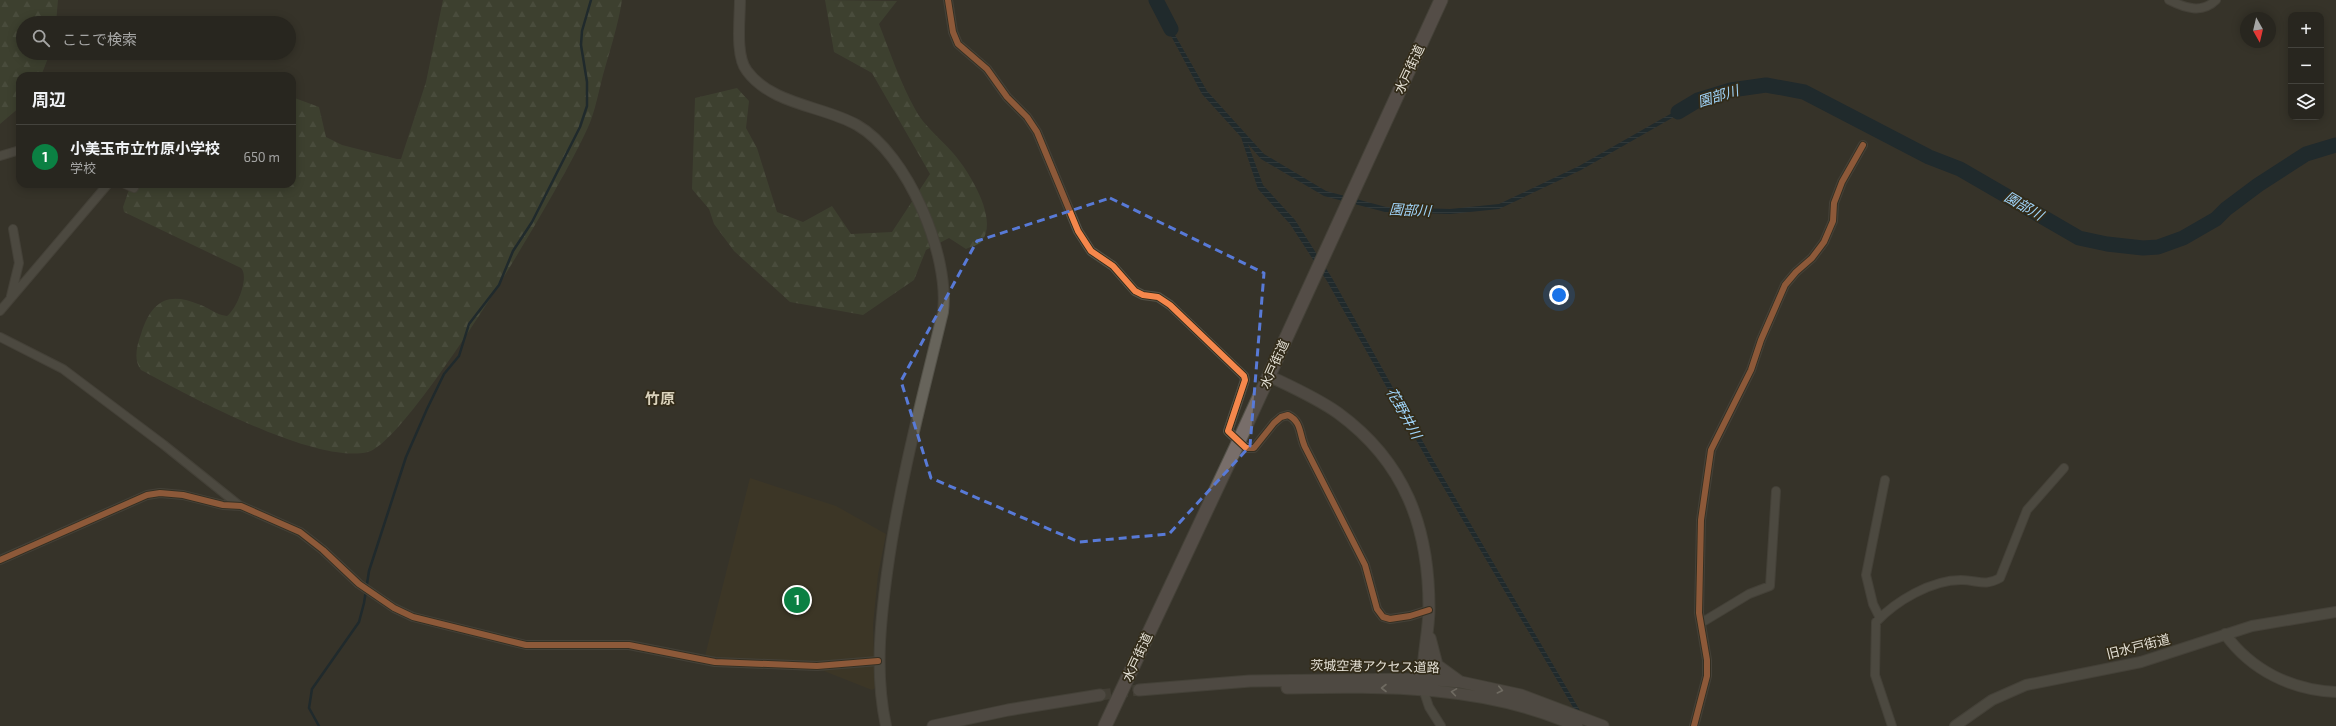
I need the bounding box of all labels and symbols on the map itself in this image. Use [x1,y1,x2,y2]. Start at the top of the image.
north arrow [2240,12,2276,48]
street label: 水戸街道 [1391,42,1427,96]
water label: 園部川 [1695,81,1742,110]
water label: 園部川 [2002,188,2048,224]
water label: 園部川 [1389,200,1433,219]
your location [1549,285,1569,305]
street label: 水戸街道 [1256,337,1292,391]
water label: 花野井川 [1383,384,1426,443]
district label: 竹原 [645,389,675,407]
pin: 1 [784,585,810,615]
street label: 水戸街道 [1119,630,1155,684]
street label: 旧水戸街道 [2105,630,2171,662]
street label: 茨城空港アクセス道路 [1310,657,1440,675]
one-way arrow [1381,684,1387,692]
one-way arrow [1497,686,1503,694]
one-way arrow [1451,688,1458,697]

